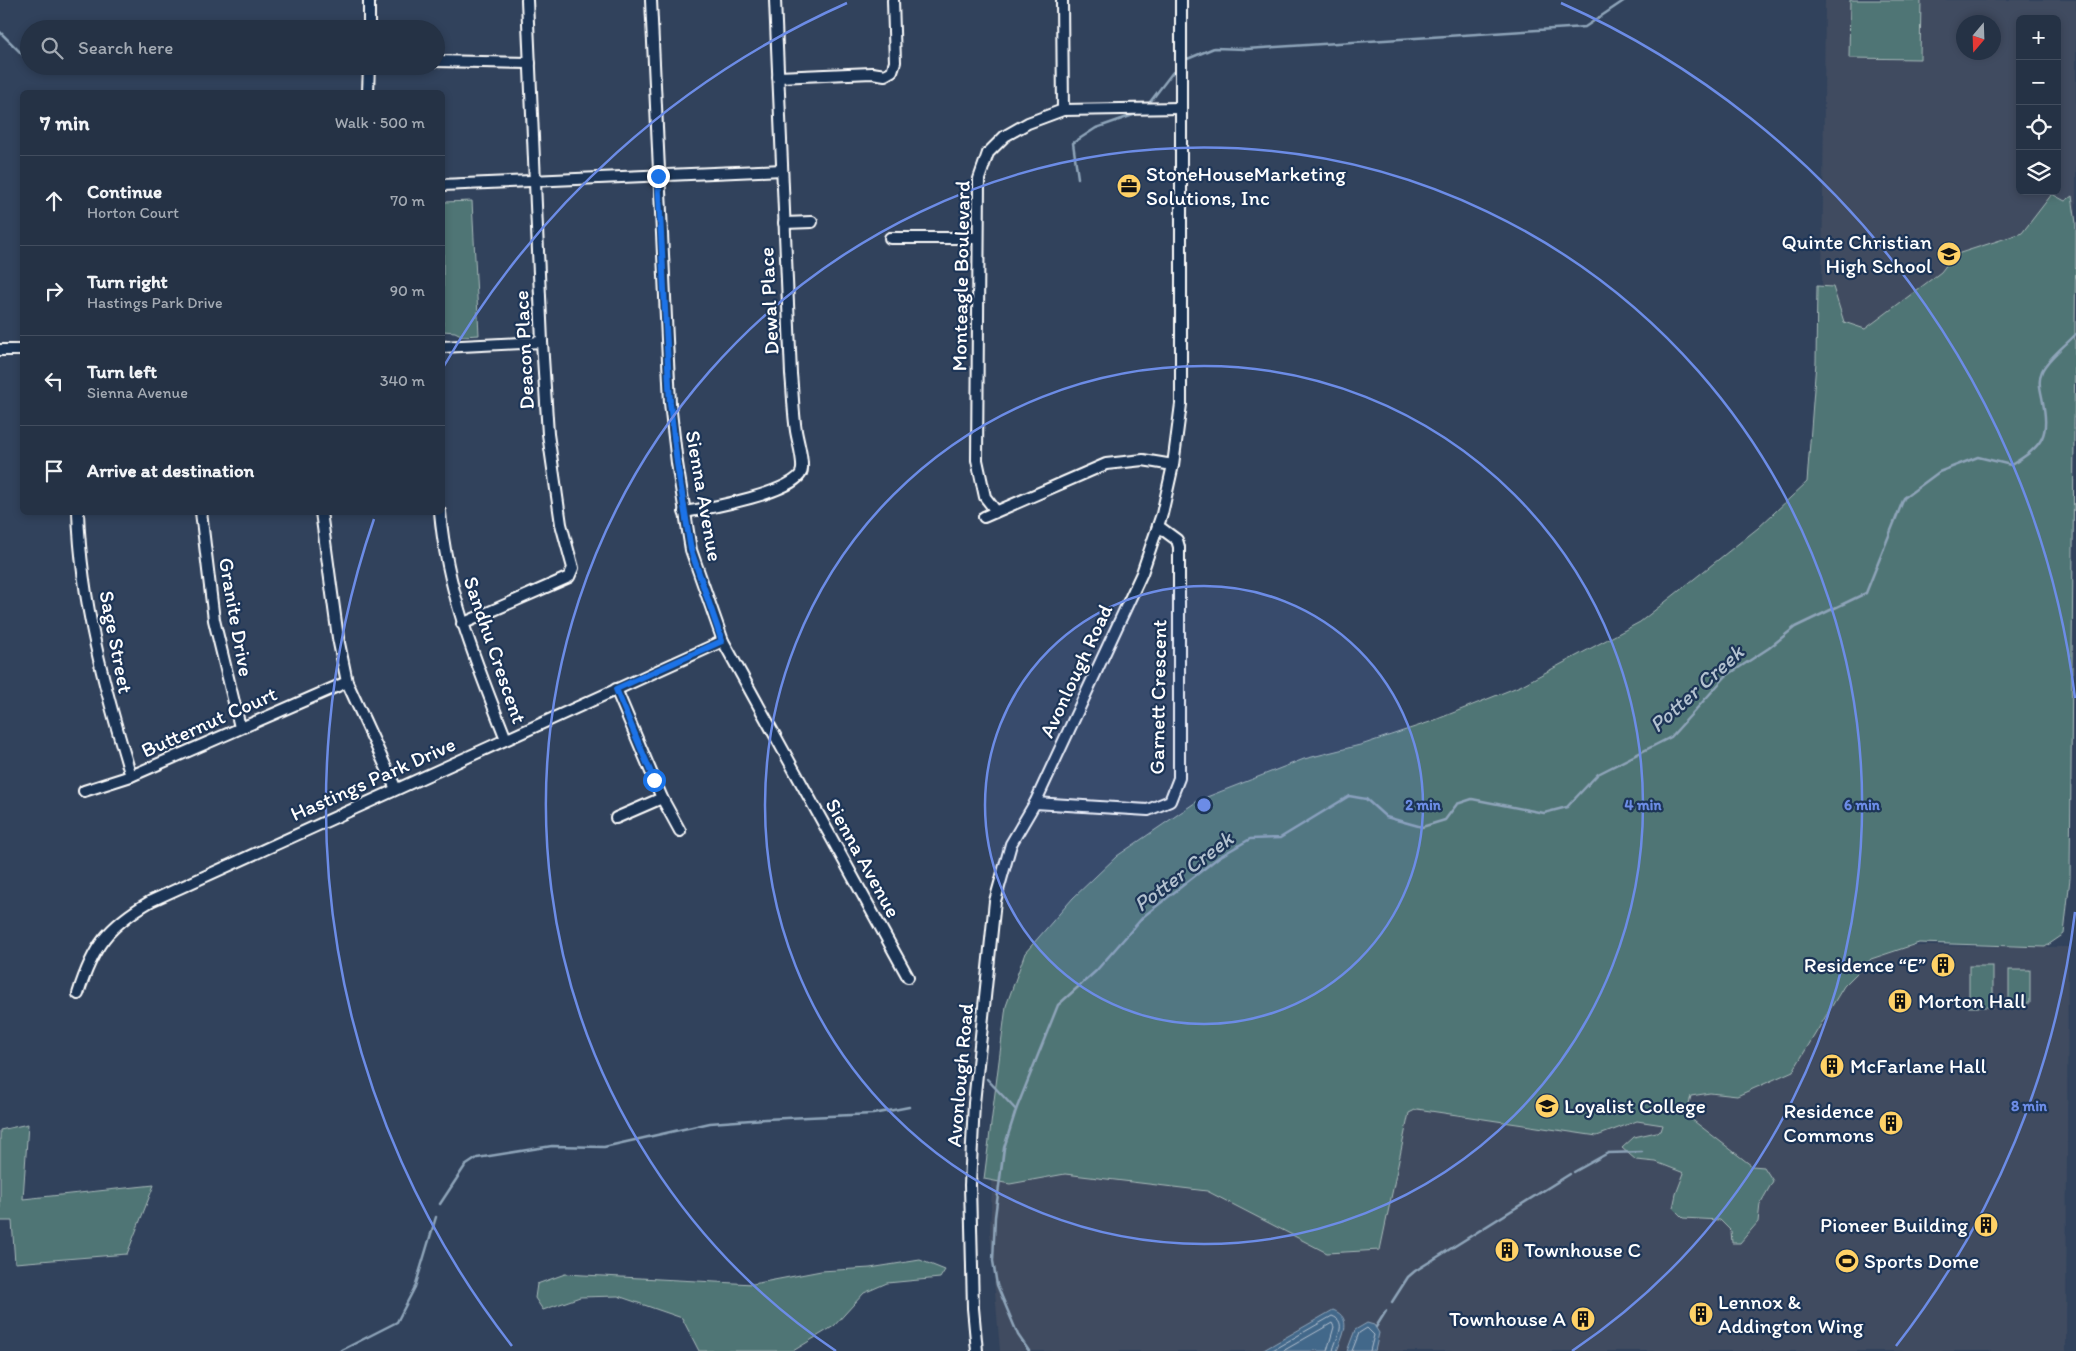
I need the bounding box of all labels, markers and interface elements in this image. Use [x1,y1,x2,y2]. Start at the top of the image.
north arrow [1956,15,2001,60]
map controls [2016,15,2061,195]
button: + [2016,15,2061,60]
search box [20,20,445,75]
icon: search [38,34,66,62]
text: Search here [78,36,173,59]
button: − [2016,60,2061,105]
button: locate [2016,105,2061,150]
text: 7 min [40,110,89,135]
text: Walk · 500 m [335,113,425,132]
button: layers [2016,150,2061,195]
place label: StoneHouseMarketing Solutions, Inc [1146,161,1346,210]
route end [647,165,670,188]
office icon: StoneHouseMarketing Solutions, Inc [1116,173,1142,199]
text: Continue [87,180,162,203]
street label: Monteagle Boulevard [946,180,975,372]
icon: ahead [40,187,68,215]
text: 70 m [390,191,425,210]
text: Horton Court [87,203,179,222]
place label: Quinte Christian High School [1781,229,1932,278]
school or university icon: Quinte Christian High School [1936,241,1962,267]
street label: Dewal Place [753,246,784,356]
text: Turn right [87,270,168,293]
icon: right [40,277,68,305]
text: 90 m [390,281,425,300]
street label: Deacon Place [508,290,539,410]
text: Hastings Park Drive [87,293,223,312]
text: Turn left [87,360,157,383]
icon: left [40,367,68,395]
text: 340 m [380,371,425,390]
text: Sienna Avenue [87,383,188,402]
street label: Sienna Avenue [681,429,728,563]
icon: arrive [40,457,68,485]
text: Arrive at destination [87,459,254,482]
street label: Granite Drive [214,555,259,678]
street label: Sandhu Crescent [459,573,532,727]
street label: Sage Street [94,588,139,696]
street label: Avonlough Road [1034,600,1118,741]
street label: Garnett Crescent [1144,619,1171,775]
water label: Potter Creek [1643,638,1750,738]
street label: Butternut Court [137,680,281,763]
street label: Hastings Park Drive [286,731,459,826]
route start [643,769,666,792]
street label: Sienna Avenue [820,794,906,922]
centre of rings [1195,796,1213,814]
text: 2 min [1405,796,1442,814]
text: 4 min [1625,796,1662,814]
text: 6 min [1844,796,1881,814]
water label: Potter Creek [1128,824,1240,918]
place label: Residence “E” [1804,952,1926,977]
building icon: Residence “E” [1930,952,1956,978]
building icon: Morton Hall [1887,988,1913,1014]
place label: Morton Hall [1918,988,2026,1013]
street label: Avonlough Road [941,1001,978,1148]
building icon: McFarlane Hall [1819,1053,1845,1079]
place label: McFarlane Hall [1850,1053,1986,1078]
school or university icon: Loyalist College [1534,1093,1560,1119]
place label: Loyalist College [1564,1093,1706,1118]
text: 8 min [2011,1097,2048,1115]
place label: Residence Commons [1783,1098,1874,1147]
building icon: Residence Commons [1878,1110,1904,1136]
place label: Pioneer Building [1820,1212,1968,1237]
building icon: Pioneer Building [1973,1212,1999,1238]
building icon: Townhouse C [1494,1237,1520,1263]
place label: Townhouse C [1524,1237,1641,1262]
sports icon: Sports Dome [1834,1248,1860,1274]
place label: Sports Dome [1864,1248,1979,1273]
place label: Lennox & Addington Wing [1718,1289,1864,1338]
building icon: Lennox & Addington Wing [1688,1301,1714,1327]
place label: Townhouse A [1449,1306,1567,1331]
building icon: Townhouse A [1570,1306,1596,1332]

